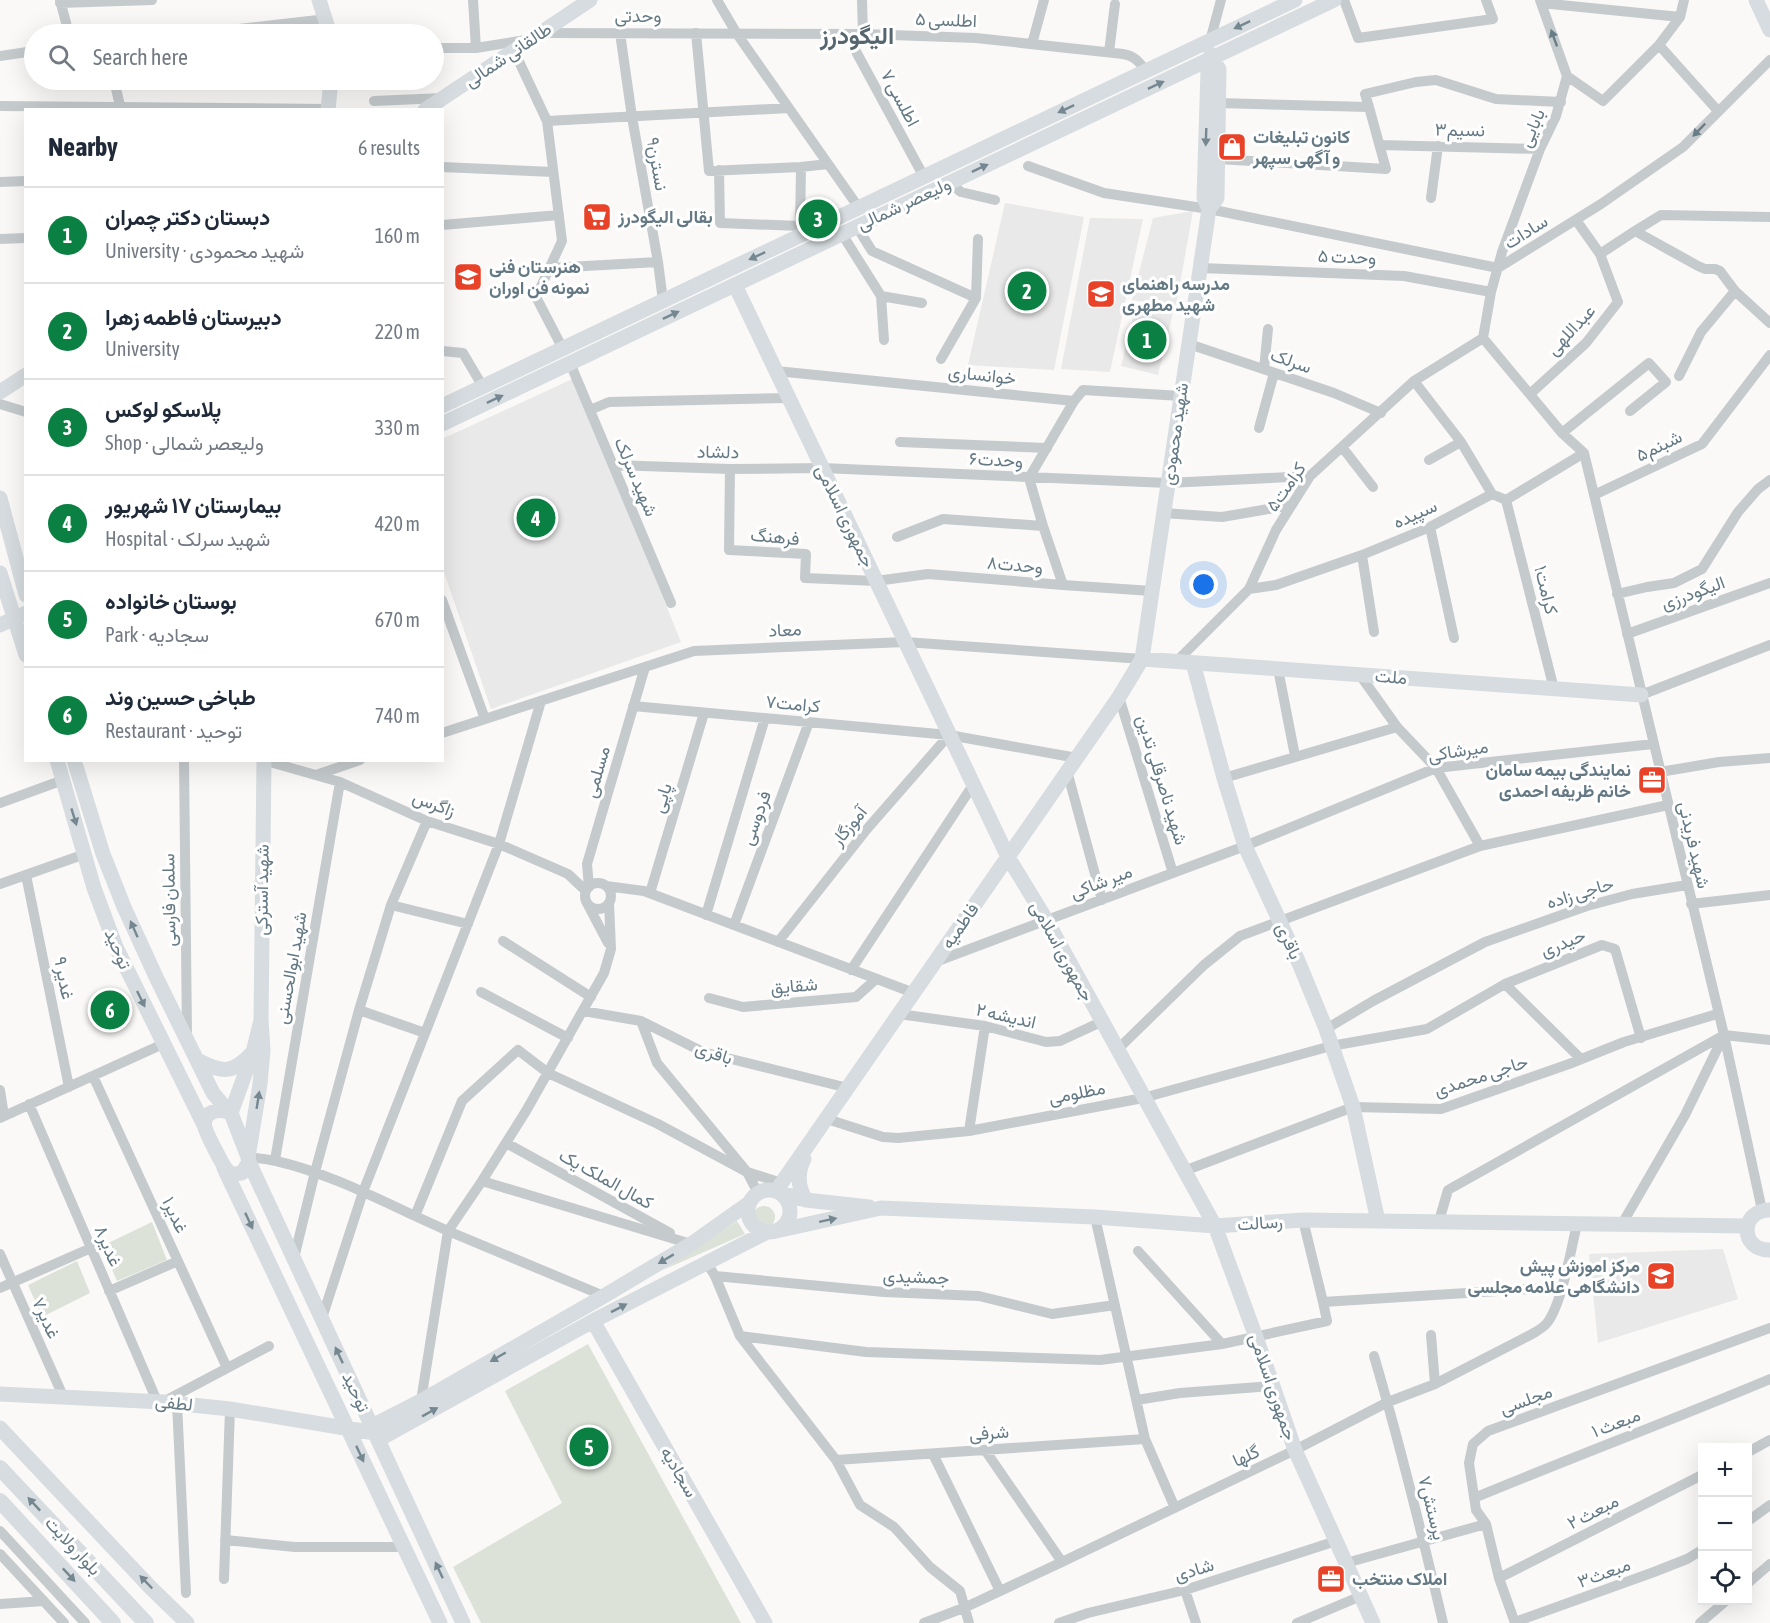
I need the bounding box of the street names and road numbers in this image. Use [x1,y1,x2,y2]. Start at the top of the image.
street label: وحدتی [615,5,661,27]
street label: اطلسی ۵ [915,8,977,32]
street label: طالقانی شمالی [460,18,556,92]
street label: اطلسی ۷ [876,66,924,130]
street label: بابایی [1514,105,1550,151]
street label: نسیم۳ [1435,119,1485,142]
street label: نسترن۹ [641,135,673,193]
street label: ولیعصر شمالی [854,173,954,235]
street label: سادات [1500,210,1551,253]
street label: وحدت ۵ [1317,245,1377,269]
street label: عبداللهی [1542,300,1600,360]
street label: سرلک [1268,344,1314,378]
street label: خوانساری [947,360,1017,390]
street label: شهید محمودی [1157,381,1193,487]
street label: شبنم۵ [1632,425,1686,467]
street label: شهید سرلک [610,434,662,520]
street label: دلشاد [697,441,739,462]
street label: وحدت۶ [968,448,1024,472]
street label: کرامت۵ [1261,458,1311,516]
street label: جمهوری اسلامی [811,461,879,571]
street label: سپیده [1390,495,1441,534]
street label: فرهنگ [749,524,801,550]
street label: وحدت۸ [986,552,1044,578]
street label: کرامت۱ [1529,563,1563,617]
street label: الیگودرزی [1658,571,1728,615]
street label: معاد [768,618,802,641]
street label: ملت [1374,665,1408,688]
street label: کرامت۷ [765,691,821,717]
street label: شهید ناصرقلی تدین [1132,712,1192,848]
street label: میرشاکی [1426,735,1490,767]
street label: مسلمی [579,744,615,800]
street label: پاپی [647,780,678,816]
street label: زاگرس [410,786,458,822]
street label: فردوسی [736,788,776,848]
street label: شهید فریدنی [1673,799,1715,891]
street label: آموزگار [826,800,873,851]
street label: شهید آسترکی [250,844,274,936]
street label: سلمان فارسی [157,853,181,947]
street label: میر شاکی [1067,860,1135,904]
street label: حاجی زاده [1544,872,1616,914]
street label: جمهوری اسلامی [1025,897,1099,1005]
street label: فاطمیه [936,899,983,953]
street label: شهید ابوالحسنی [270,910,312,1026]
street label: باقری [1271,919,1307,963]
street label: حیدری [1537,924,1589,962]
street label: توحید [100,926,136,972]
street label: غدیر ۹ [49,955,79,1001]
street label: شقایق [769,973,819,999]
street label: اندیشه ۲ [974,998,1038,1033]
street label: باقری [693,1037,735,1069]
street label: حاجی محمدی [1431,1050,1531,1102]
street label: مظلومی [1047,1077,1107,1109]
street label: کمال الملک یک [555,1144,657,1214]
street label: غدیر۱ [157,1193,193,1237]
street label: رسالت [1236,1210,1284,1236]
street label: غدیر۸ [90,1222,126,1270]
street label: جمشیدی [882,1265,950,1289]
street label: غدیر۷ [27,1294,65,1342]
street label: جمهوری اسلامی [1244,1331,1302,1443]
street label: توحید [337,1368,375,1416]
street label: مجلسی [1497,1380,1555,1420]
street label: لطفی [154,1390,194,1416]
street label: مبعث ۱ [1588,1404,1643,1441]
street label: شرفی [968,1421,1010,1445]
street label: گلها [1229,1440,1263,1472]
street label: سجادیه [657,1443,702,1501]
street label: پرستش۷ [1412,1474,1451,1543]
street label: مبعث ۲ [1564,1490,1622,1533]
street label: بلوار ولایت [40,1512,106,1580]
street label: مبعث۳ [1575,1553,1633,1592]
street label: شادی [1172,1554,1216,1586]

